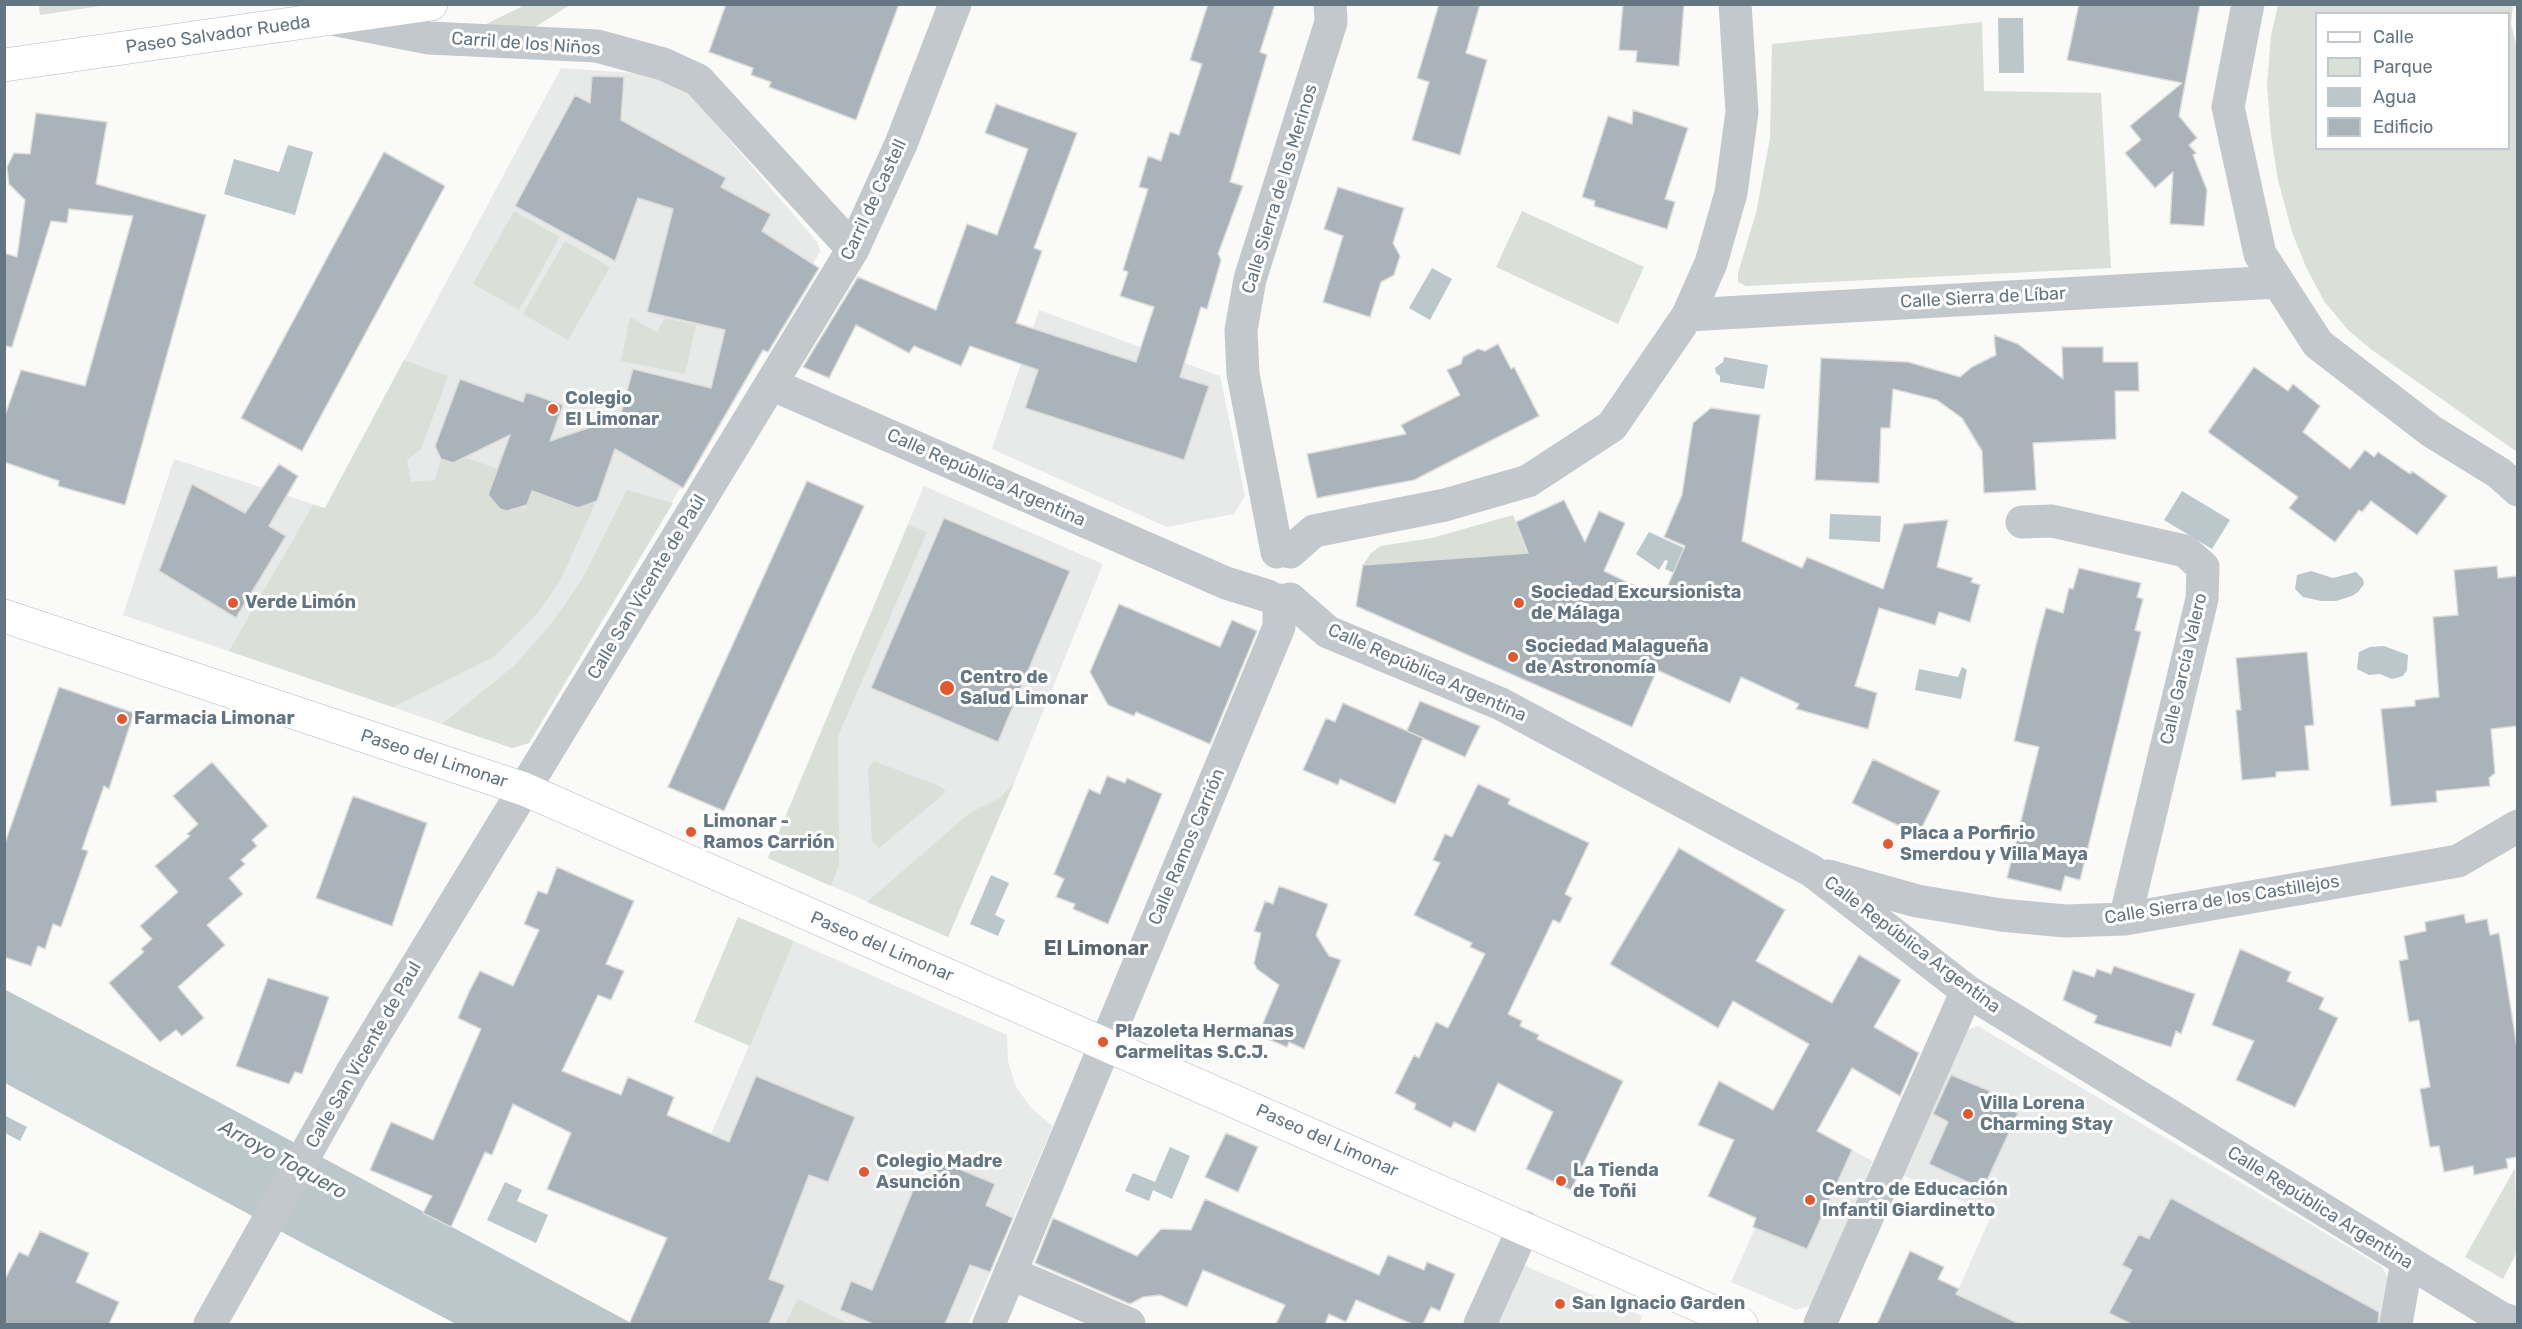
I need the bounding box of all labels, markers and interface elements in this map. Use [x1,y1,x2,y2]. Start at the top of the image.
street label: Paseo Salvador Rueda [124,11,312,59]
legend [2315,12,2510,150]
text: Calle [2373,26,2414,48]
street label: Carril de los Niños [451,28,601,60]
text: Parque [2373,56,2433,78]
street label: Calle Sierra de los Merinos [1238,82,1322,296]
text: Agua [2373,86,2416,108]
text: Edificio [2373,116,2433,138]
street label: Carril de Castell [837,136,911,264]
street label: Calle Sierra de Líbar [1900,283,2066,313]
place label: Colegio El Limonar [565,388,659,430]
marker: Colegio El Limonar [546,402,560,416]
street label: Calle República Argentina [884,424,1088,532]
street label: Calle San Vicente de Paúl [583,491,711,683]
place label: Sociedad Excursionista de Málaga [1531,582,1741,624]
street label: Calle García Valero [2156,591,2212,747]
place label: Verde Limón [245,592,356,614]
marker: Verde Limón [226,596,240,610]
marker: Sociedad Excursionista de Málaga [1512,596,1526,610]
street label: Calle República Argentina [1325,619,1529,727]
place label: Sociedad Malagueña de Astronomía [1525,636,1709,678]
marker: Sociedad Malagueña de Astronomía [1506,650,1520,664]
place label: Centro de Salud Limonar [960,667,1088,710]
marker: Centro de Salud Limonar [938,679,956,697]
place label: Farmacia Limonar [134,708,295,730]
marker: Farmacia Limonar [115,712,129,726]
street label: Paseo del Limonar [358,725,510,793]
street label: Calle Ramos Carrión [1144,765,1230,929]
place label: Limonar - Ramos Carrión [703,811,835,854]
place label: Placa a Porfirio Smerdou y Villa Maya [1900,823,2088,866]
marker: Limonar - Ramos Carrión [684,825,698,839]
marker: Placa a Porfirio Smerdou y Villa Maya [1881,837,1895,851]
street label: Calle Sierra de los Castillejos [2103,871,2341,929]
street label: Calle República Argentina [1820,872,2004,1018]
street label: Paseo del Limonar [807,907,957,987]
district label: El Limonar [1044,937,1148,961]
street label: Calle San Vicente de Paul [302,958,426,1152]
place label: Plazoleta Hermanas Carmelitas S.C.J. [1115,1021,1294,1064]
marker: Plazoleta Hermanas Carmelitas S.C.J. [1096,1035,1110,1049]
place label: Villa Lorena Charming Stay [1980,1093,2113,1136]
street label: Paseo del Limonar [1253,1100,1401,1182]
marker: Villa Lorena Charming Stay [1961,1107,1975,1121]
water label: Arroyo Toquero [215,1115,351,1205]
street label: Calle República Argentina [2223,1142,2417,1274]
place label: Colegio Madre Asunción [876,1151,1003,1194]
place label: La Tienda de Toñi [1573,1160,1659,1202]
marker: Colegio Madre Asunción [857,1165,871,1179]
marker: La Tienda de Toñi [1554,1174,1568,1188]
place label: Centro de Educación Infantil Giardinetto [1822,1179,2008,1222]
marker: Centro de Educación Infantil Giardinetto [1803,1193,1817,1207]
place label: San Ignacio Garden [1572,1293,1745,1315]
marker: San Ignacio Garden [1553,1297,1567,1311]

